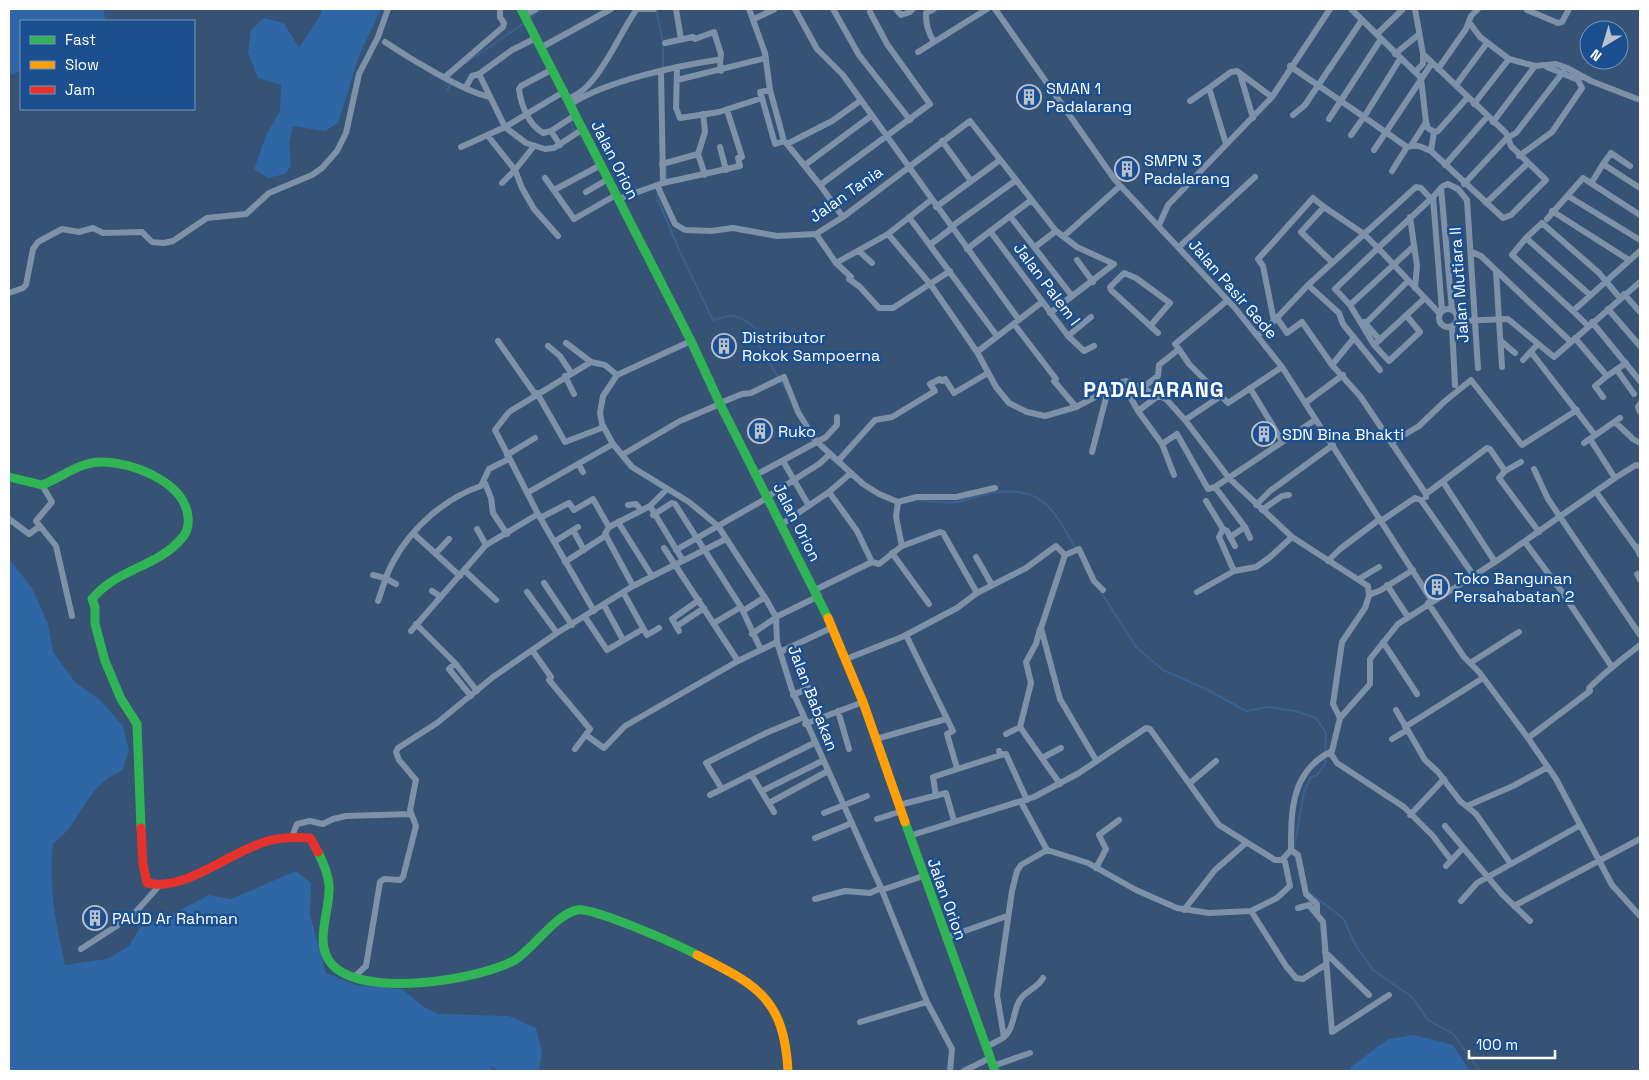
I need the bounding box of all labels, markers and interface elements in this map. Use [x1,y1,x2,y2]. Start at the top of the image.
legend [20,20,195,110]
north arrow [1579,20,1629,70]
text: Fast [65,30,96,49]
text: N [1587,45,1605,65]
text: Slow [65,55,99,74]
place label: SMAN 1 Padalarang [1046,78,1132,117]
text: Jam [65,80,95,99]
building icon: SMAN 1 Padalarang [1016,84,1042,110]
street label: Jalan Orion [586,117,644,203]
place label: SMPN 3 Padalarang [1144,150,1230,189]
building icon: SMPN 3 Padalarang [1114,156,1140,182]
street label: Jalan Tania [805,161,887,227]
street label: Jalan Mutiara II [1444,226,1474,344]
street label: Jalan Pasir Gede [1184,234,1282,344]
street label: Jalan Palem I [1009,238,1085,330]
place label: Distributor Rokok Sampoerna [742,327,880,366]
building icon: Distributor Rokok Sampoerna [711,333,737,359]
district label: PADALARANG [1083,376,1225,403]
building icon: Ruko [747,418,773,444]
place label: Ruko [778,421,816,442]
building icon: SDN Bina Bhakti [1251,421,1277,447]
place label: SDN Bina Bhakti [1282,424,1404,445]
street label: Jalan Orion [768,479,826,565]
place label: Toko Bangunan Persahabatan 2 [1454,568,1574,607]
building icon: Toko Bangunan Persahabatan 2 [1424,574,1450,600]
street label: Jalan Babakan [783,642,843,754]
street label: Jalan Orion [922,855,972,943]
building icon: PAUD Ar Rahman [82,905,108,931]
place label: PAUD Ar Rahman [112,908,238,929]
scale bar [1469,1028,1555,1060]
text: 100 m [1476,1035,1518,1054]

